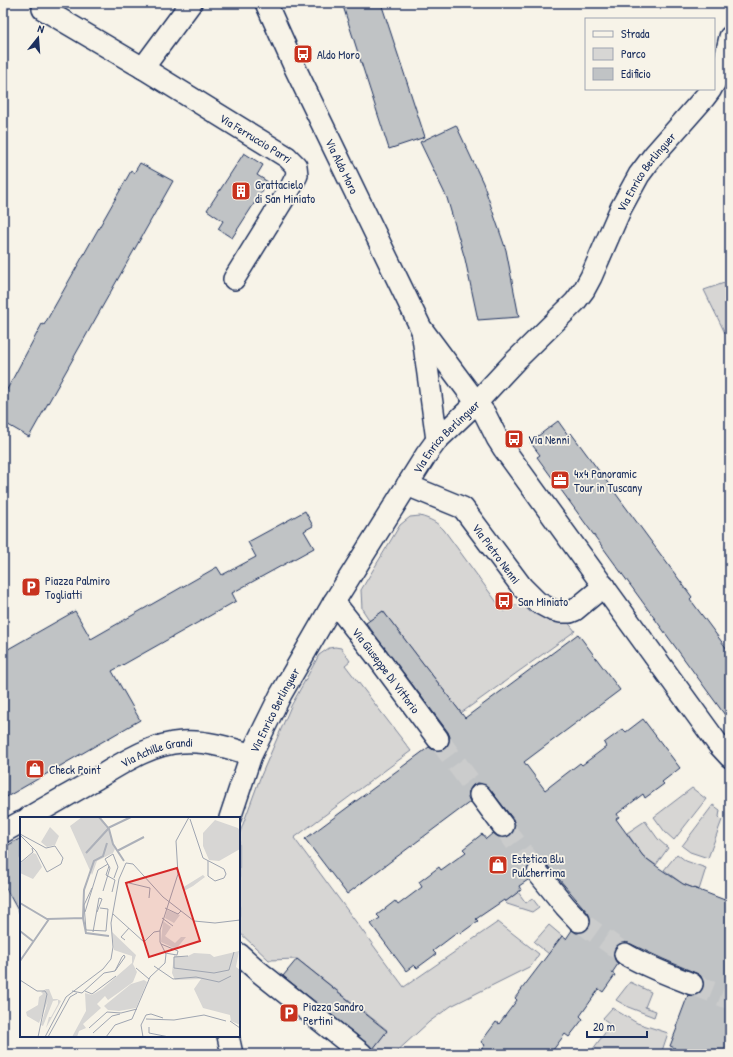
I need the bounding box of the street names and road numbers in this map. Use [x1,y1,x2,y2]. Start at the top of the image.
street label: Via Ferruccio Parri [217,109,296,166]
street label: Via Enrico Berlinguer [612,128,679,214]
street label: Via Aldo Moro [322,135,363,197]
street label: Via Enrico Berlinguer [408,396,483,476]
street label: Via Pietro Nenni [469,520,525,587]
street label: Via Giuseppe Di Vittorio [349,624,424,717]
street label: Via Enrico Berlinguer [245,664,303,755]
street label: Via Achille Grandi [117,733,193,771]

